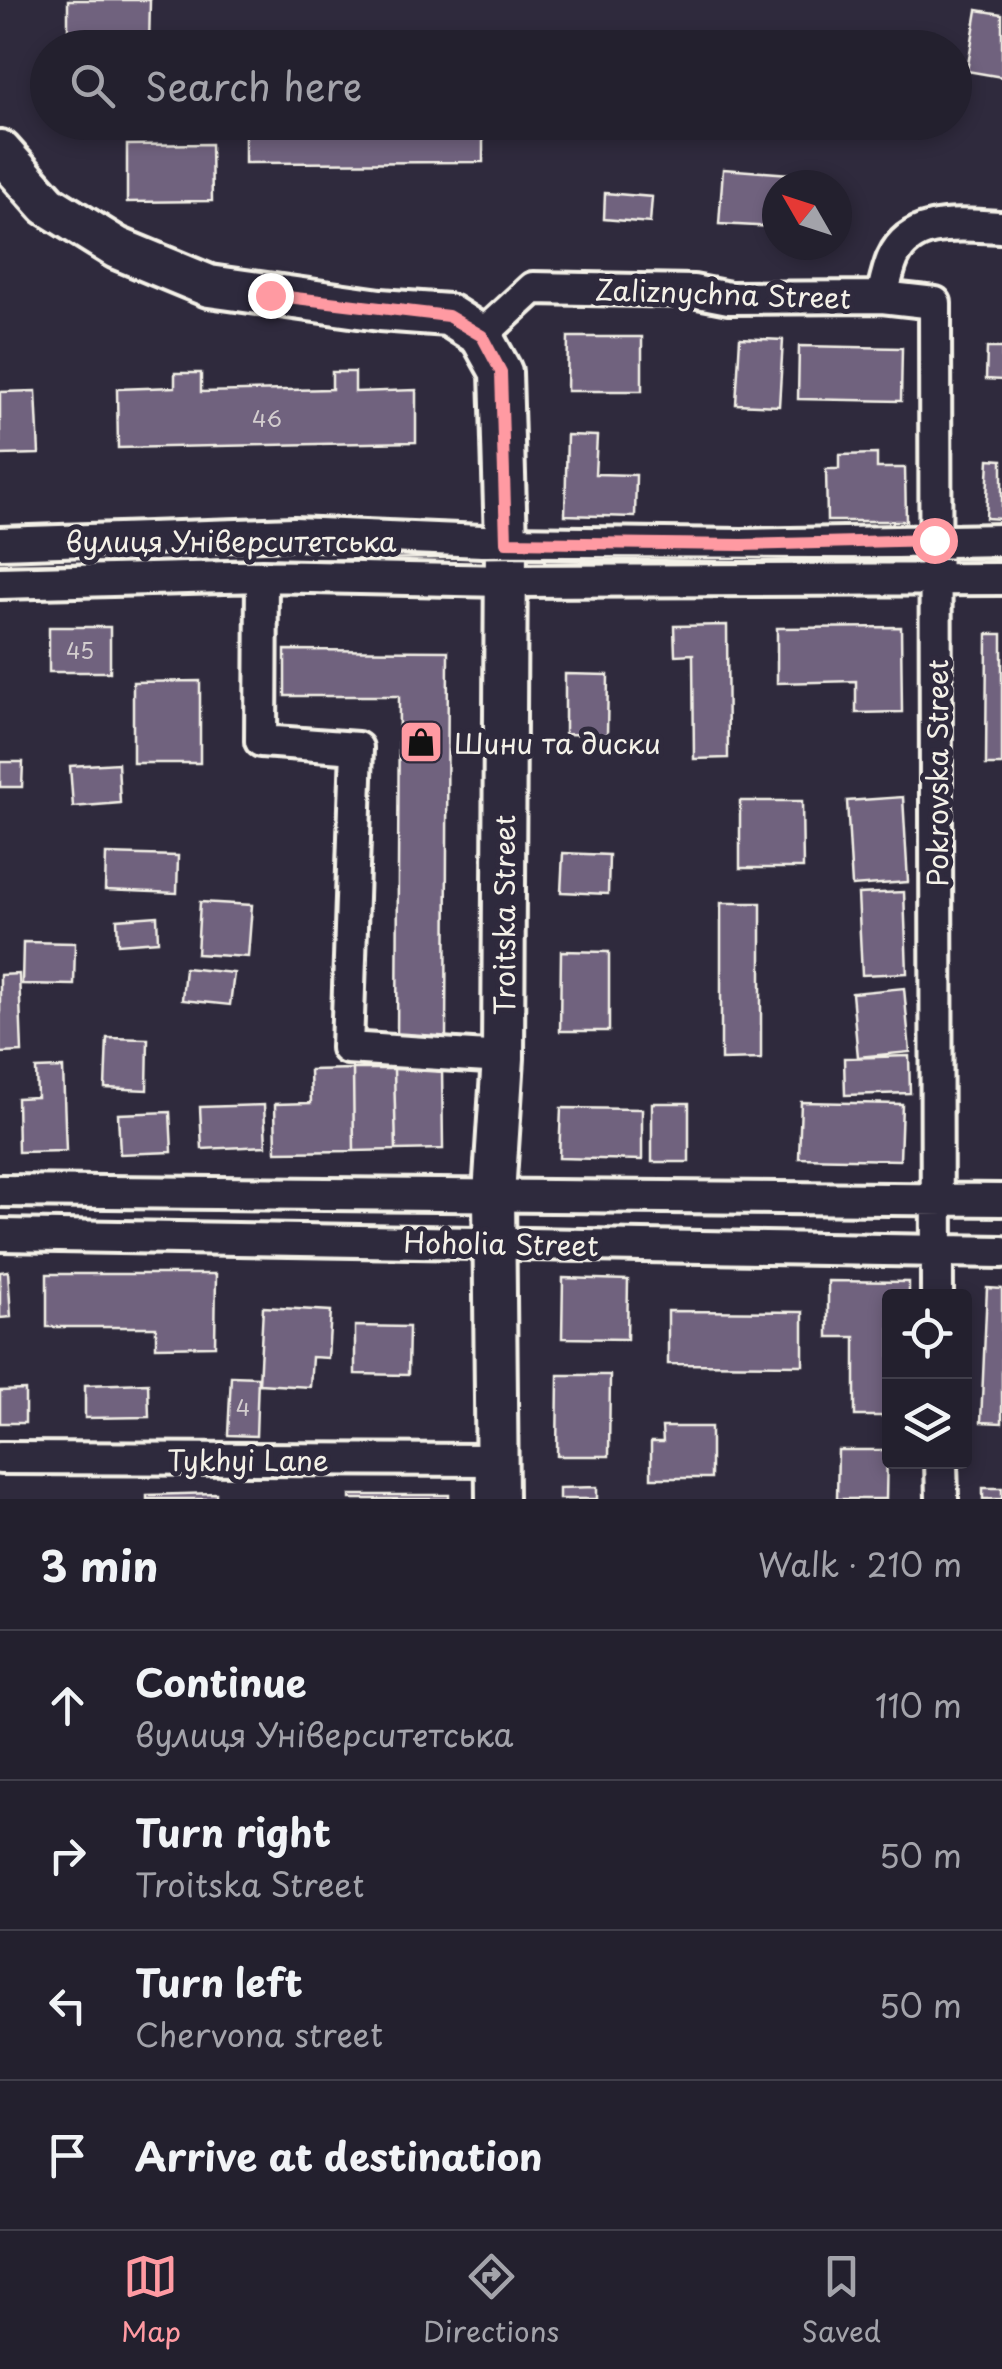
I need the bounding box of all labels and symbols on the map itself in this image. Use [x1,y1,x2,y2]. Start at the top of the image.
north arrow [762,170,852,260]
street label: Zaliznychna Street [594,267,852,319]
route end [248,273,294,319]
house number: 46 [252,401,282,434]
route start [912,518,958,564]
street label: вулиця Університетська [65,519,397,562]
house number: 45 [66,633,94,666]
street label: Pokrovska Street [915,659,958,887]
shop icon: Шини та диски [398,719,444,765]
place label: Шини та диски [454,721,661,764]
street label: Troitska Street [482,815,525,1015]
street label: Hoholia Street [403,1220,599,1266]
house number: 4 [236,1390,250,1423]
street label: Tykhyi Lane [167,1438,329,1481]

